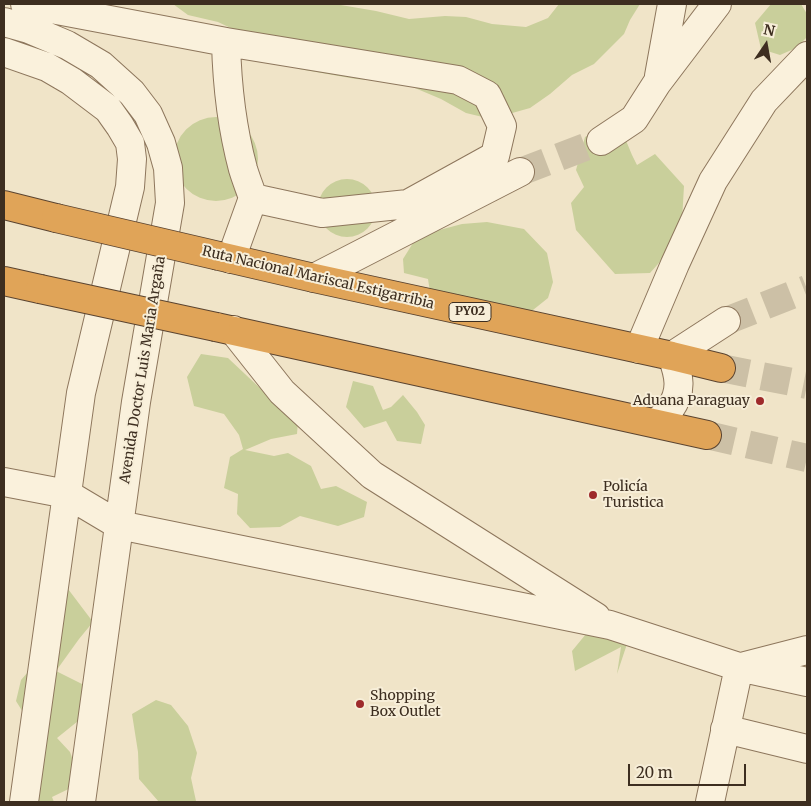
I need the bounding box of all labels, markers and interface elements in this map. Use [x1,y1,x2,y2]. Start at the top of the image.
north arrow [741,20,791,70]
text: N [762,20,776,40]
street label: Ruta Nacional Mariscal Estigarribia [200,243,436,313]
street label: Avenida Doctor Luis Maria Argaña [117,255,169,485]
road number: PY02 [449,302,491,322]
place label: Aduana Paraguay [633,393,750,409]
marker: Aduana Paraguay [754,395,766,407]
place label: Policía Turistica [603,479,664,512]
marker: Policía Turistica [587,489,599,501]
place label: Shopping Box Outlet [370,688,441,720]
marker: Shopping Box Outlet [354,698,366,710]
scale bar [631,754,748,786]
text: 20 m [636,763,673,782]

